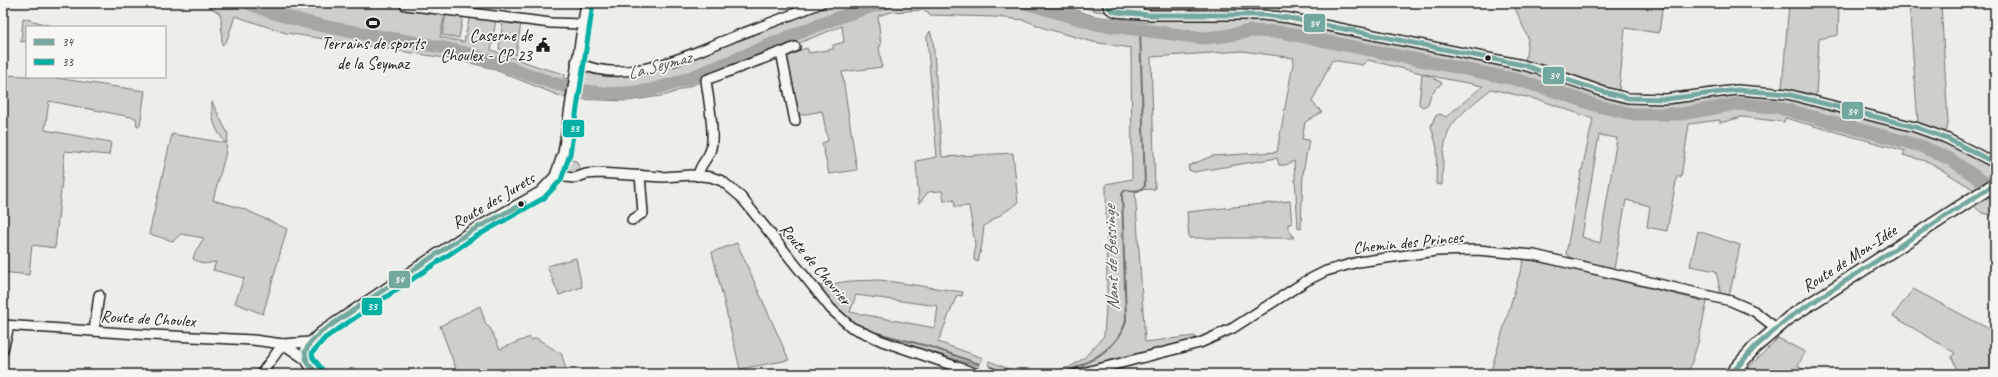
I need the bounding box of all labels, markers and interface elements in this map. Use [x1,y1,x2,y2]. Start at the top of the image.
line badge: 34 [1303,13,1326,33]
sports icon: Terrains de sports de la Seymaz [365,15,381,31]
text: 34 [1309,16,1321,30]
place label: Caserne de Choulex - CP 23 [441,25,533,66]
legend [26,26,166,78]
place label: Terrains de sports de la Seymaz [321,33,427,74]
text: 34 [62,34,74,50]
public building icon: Caserne de Choulex - CP 23 [535,37,551,53]
water label: La Seymaz [625,45,696,84]
unlabelled marker [1483,53,1493,63]
text: 33 [62,54,74,70]
line badge: 34 [1542,66,1565,85]
text: 34 [1549,68,1561,82]
line badge: 34 [1841,101,1864,120]
text: 34 [1847,104,1859,118]
line badge: 33 [562,119,585,138]
text: 33 [569,121,580,135]
street label: Route des Jurets [448,166,540,233]
unlabelled marker [516,199,526,209]
water label: Nant de Bessinge [1098,202,1124,311]
street label: Route de Chevrier [775,219,857,311]
street label: Route de Mon-Idée [1798,219,1902,297]
street label: Chemin des Princes [1352,226,1467,259]
line badge: 34 [388,270,411,289]
text: 34 [394,272,406,286]
line badge: 33 [361,297,383,316]
text: 33 [367,299,378,313]
street label: Route de Choulex [100,306,197,332]

